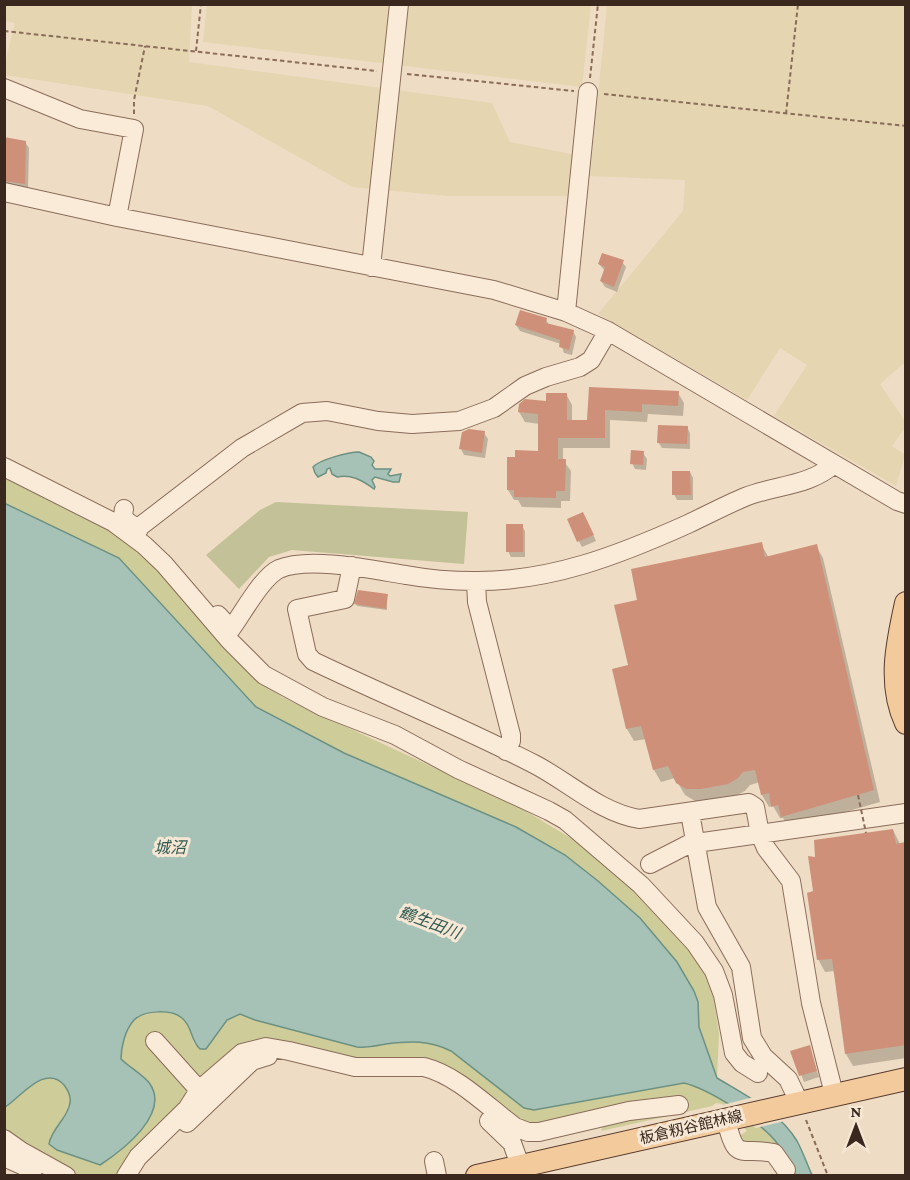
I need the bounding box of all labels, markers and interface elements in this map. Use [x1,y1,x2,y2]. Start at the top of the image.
water label: 城沼 [154,839,188,856]
water label: 鶴生田川 [397,903,465,943]
north arrow [826,1096,886,1156]
text: N [851,1103,862,1120]
street label: 板倉籾谷館林線 [638,1107,744,1147]

